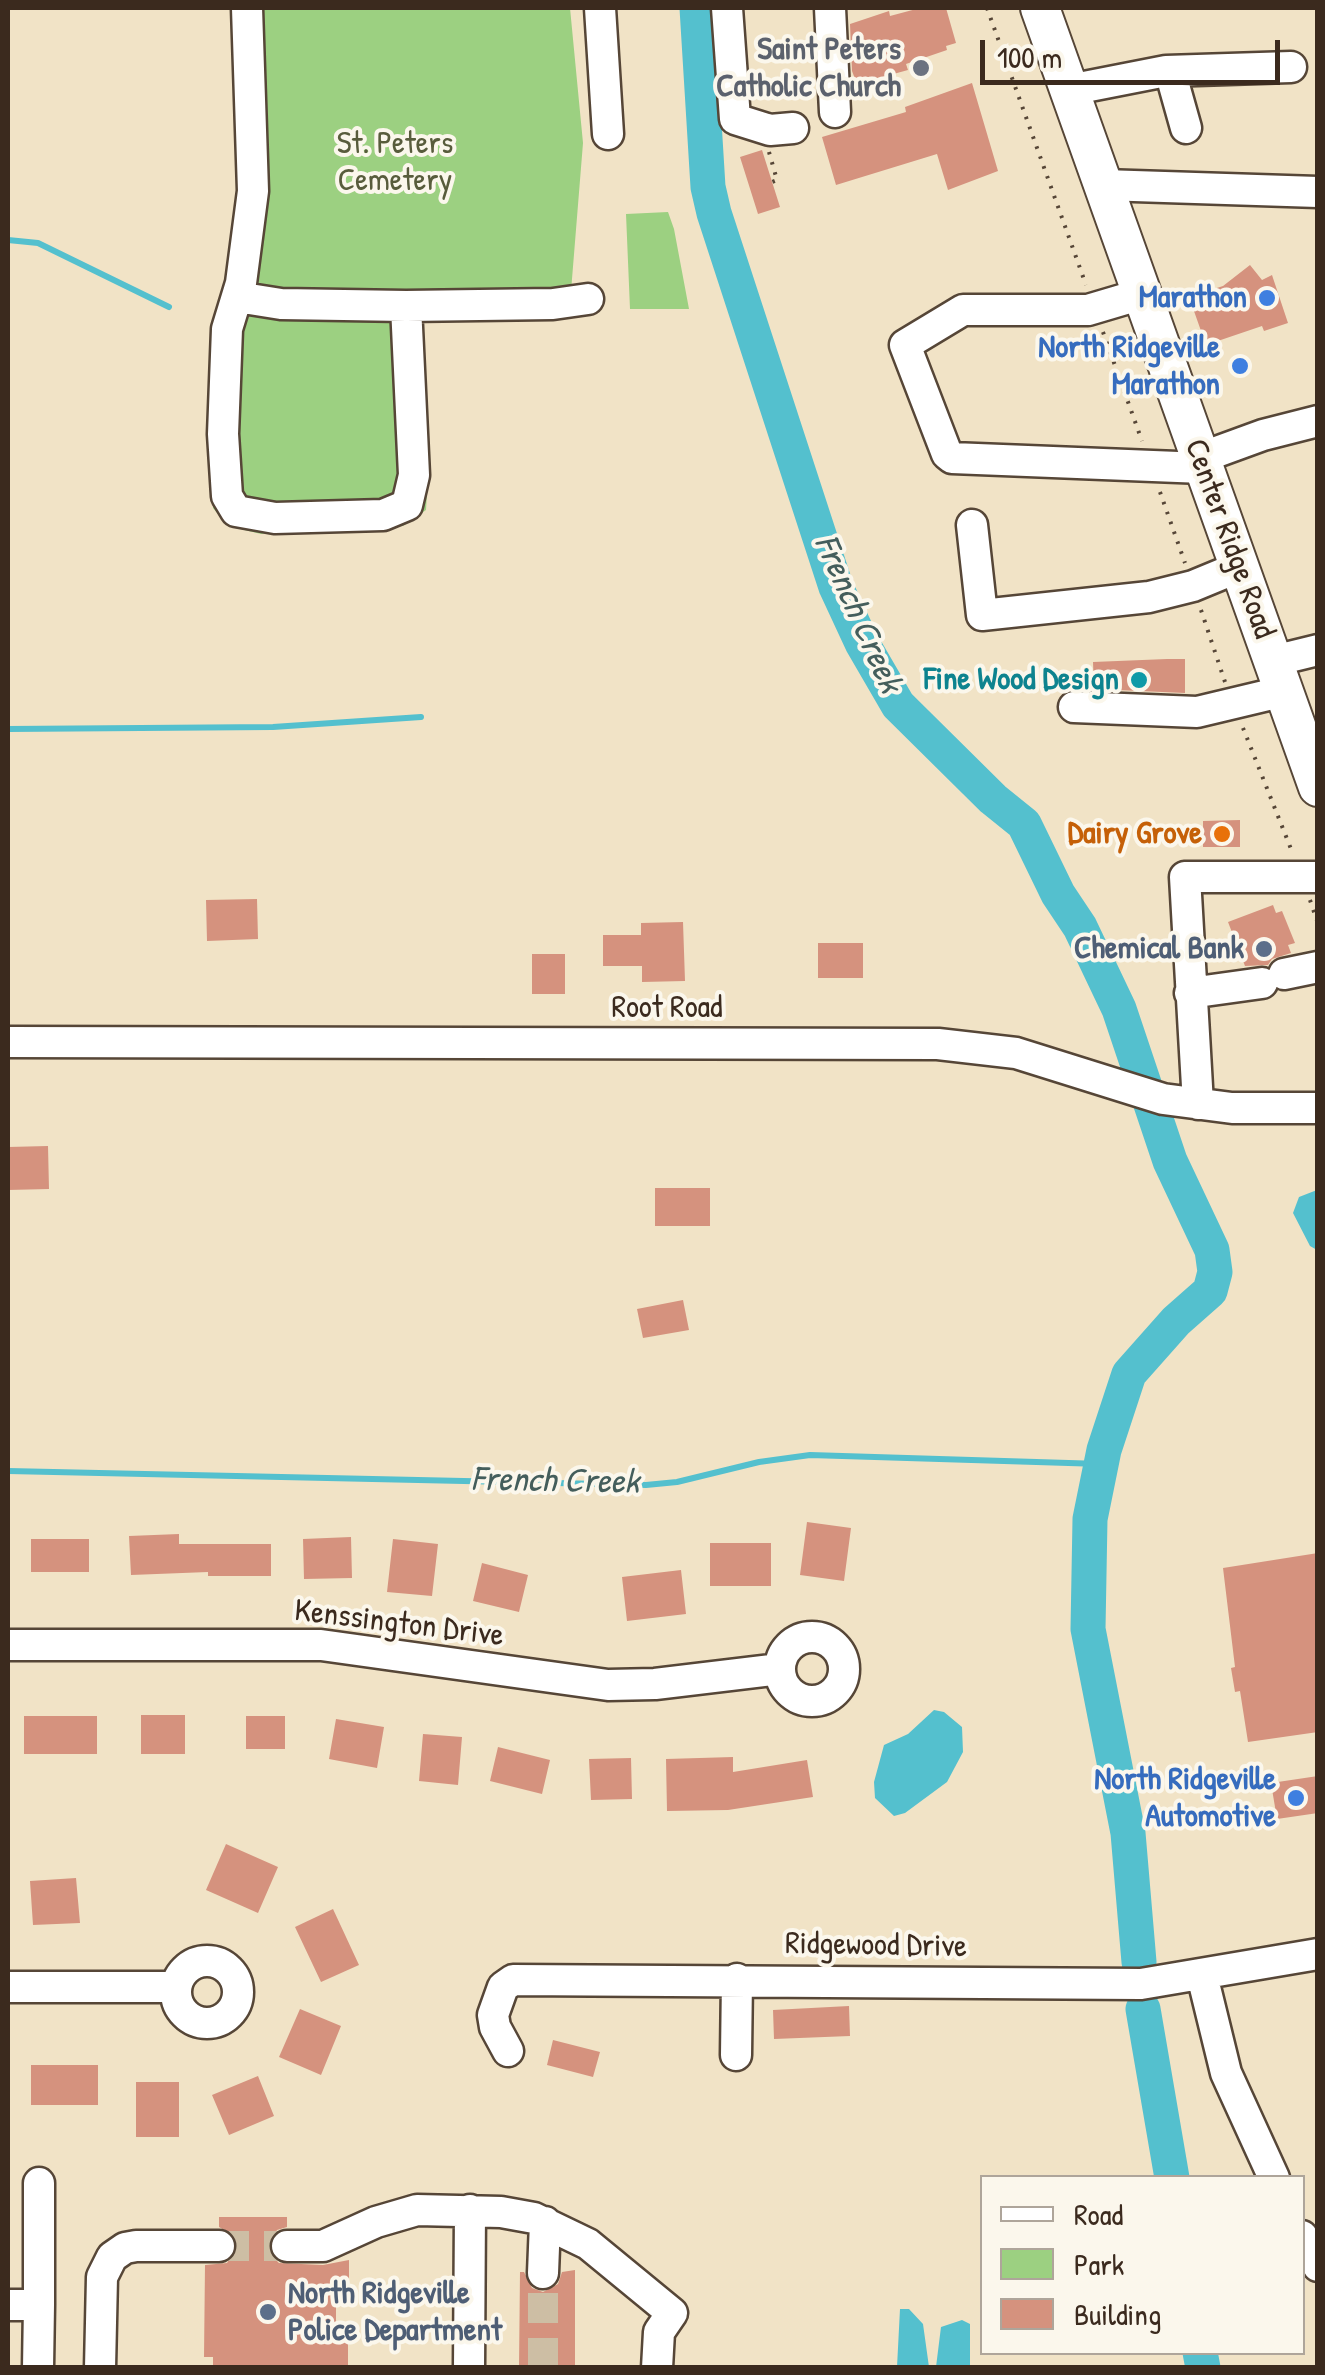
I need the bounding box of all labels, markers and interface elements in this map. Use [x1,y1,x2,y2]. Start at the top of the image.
scale bar [985,20,1285,82]
place label: Saint Peters Catholic Church [716,31,901,106]
text: 100 m [997,37,1062,77]
marker: Saint Peters Catholic Church [910,57,932,79]
park label: St. Peters Cemetery [337,125,453,200]
place label: Marathon [1139,279,1247,317]
marker: Marathon [1256,287,1278,309]
place label: North Ridgeville Marathon [1038,329,1220,404]
marker: North Ridgeville Marathon [1229,355,1251,377]
street label: Center Ridge Road [1175,434,1283,644]
water label: French Creek [804,529,910,699]
place label: Fine Wood Design [924,661,1119,699]
marker: Fine Wood Design [1128,669,1150,691]
place label: Dairy Grove [1068,815,1202,853]
marker: Dairy Grove [1211,823,1233,845]
place label: Chemical Bank [1074,930,1244,968]
marker: Chemical Bank [1253,938,1275,960]
street label: Root Road [611,989,723,1027]
water label: French Creek [471,1460,639,1504]
street label: Kenssington Drive [292,1592,506,1656]
place label: North Ridgeville Automotive [1094,1761,1276,1836]
marker: North Ridgeville Automotive [1285,1787,1307,1809]
street label: Ridgewood Drive [785,1925,967,1967]
legend [980,2175,1305,2355]
text: Road [1074,2194,1123,2234]
text: Park [1074,2244,1124,2284]
place label: North Ridgeville Police Department [288,2275,502,2350]
text: Building [1074,2294,1161,2334]
marker: North Ridgeville Police Department [257,2301,279,2323]

